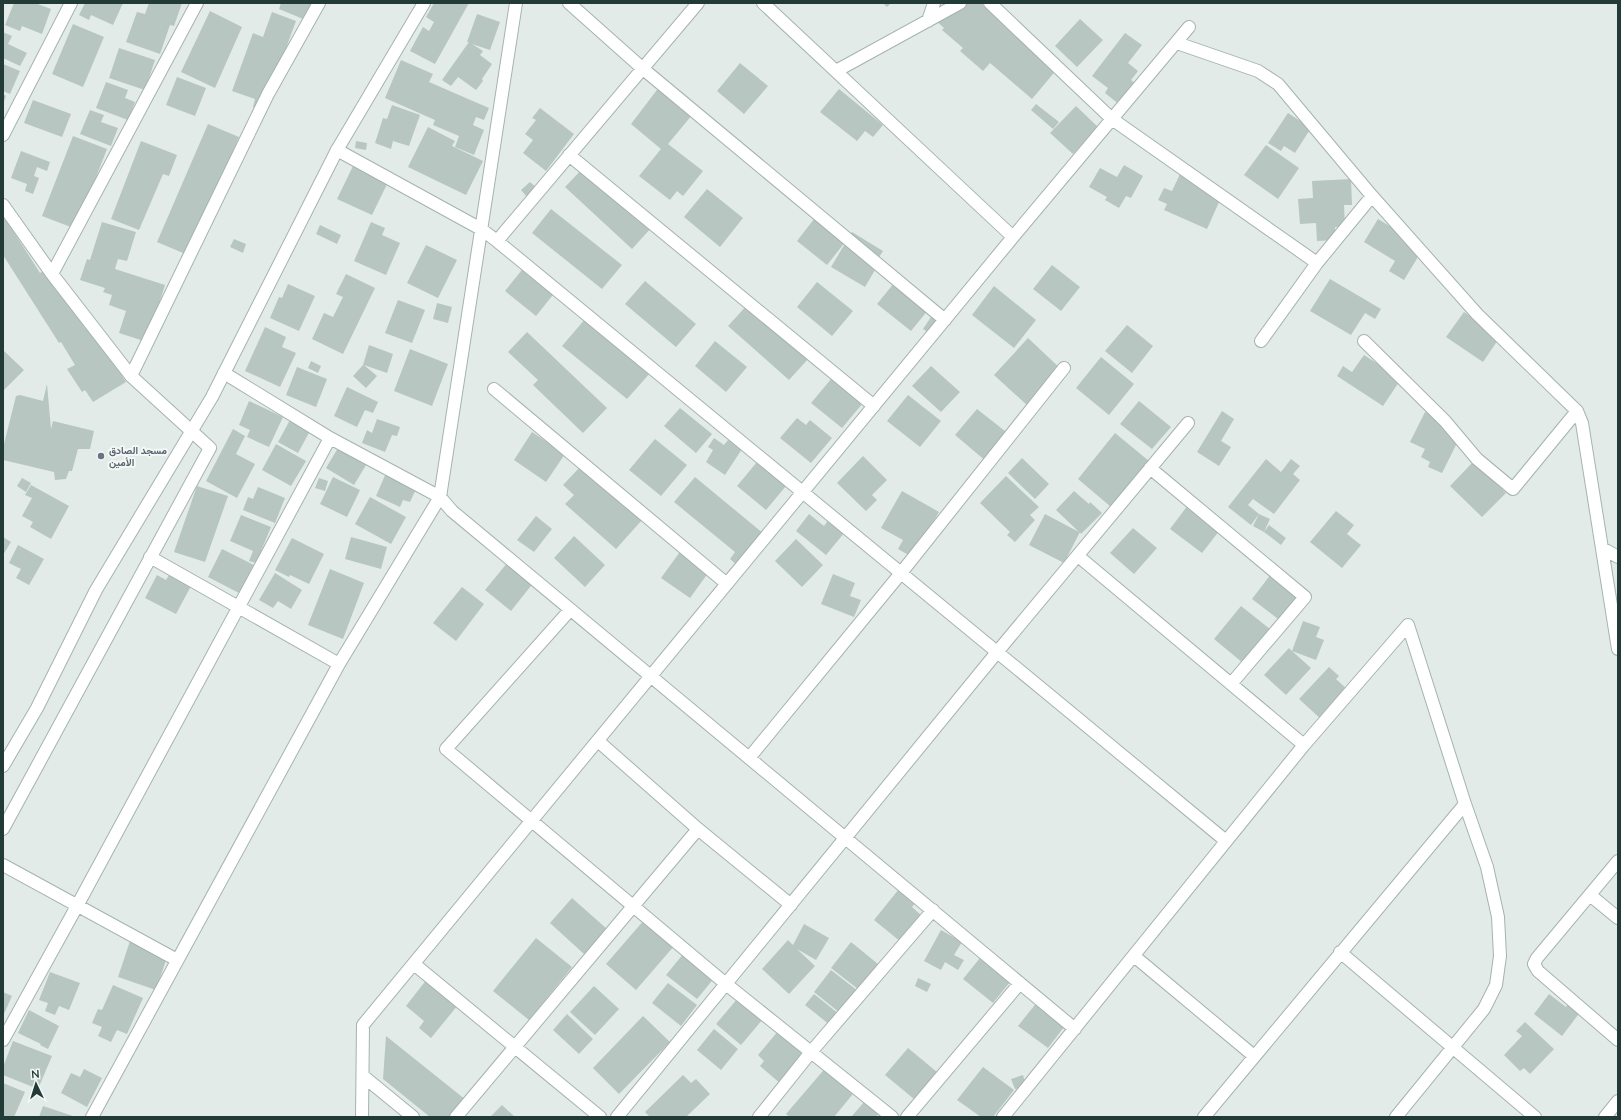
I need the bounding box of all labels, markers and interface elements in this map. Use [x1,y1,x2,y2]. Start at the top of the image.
place label: مسجد الصادق الأمين [109,444,167,469]
marker: مسجد الصادق الأمين [96,451,106,461]
north arrow [16,1064,56,1104]
text: N [31,1067,40,1081]

